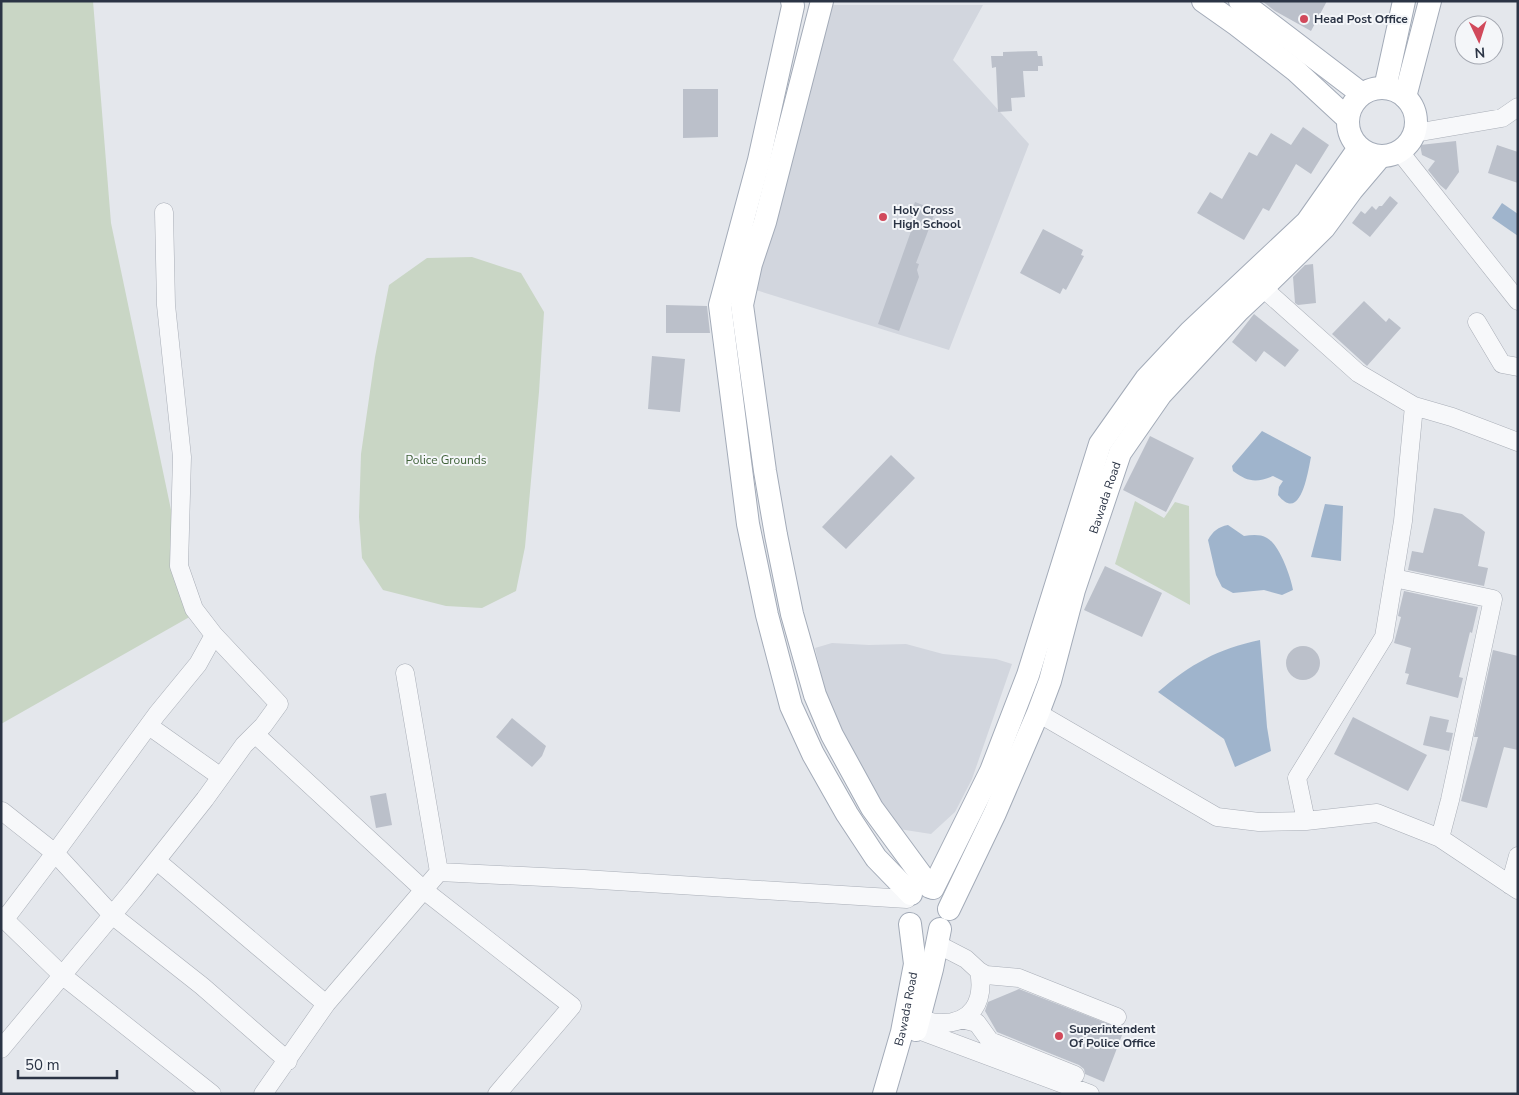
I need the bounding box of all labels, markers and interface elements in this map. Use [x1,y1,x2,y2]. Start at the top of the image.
place label: Head Post Office [1314,11,1408,27]
marker: Head Post Office [1298,13,1310,25]
north arrow [1454,15,1504,65]
text: N [1474,43,1486,62]
place label: Holy Cross High School [893,202,961,232]
marker: Holy Cross High School [877,211,889,223]
park label: Police Grounds [405,452,487,468]
street label: Bawada Road [1085,459,1125,536]
street label: Bawada Road [890,971,921,1048]
place label: Superintendent Of Police Office [1069,1021,1156,1051]
marker: Superintendent Of Police Office [1053,1030,1065,1042]
scale bar [18,1048,116,1080]
text: 50 m [25,1055,60,1075]

